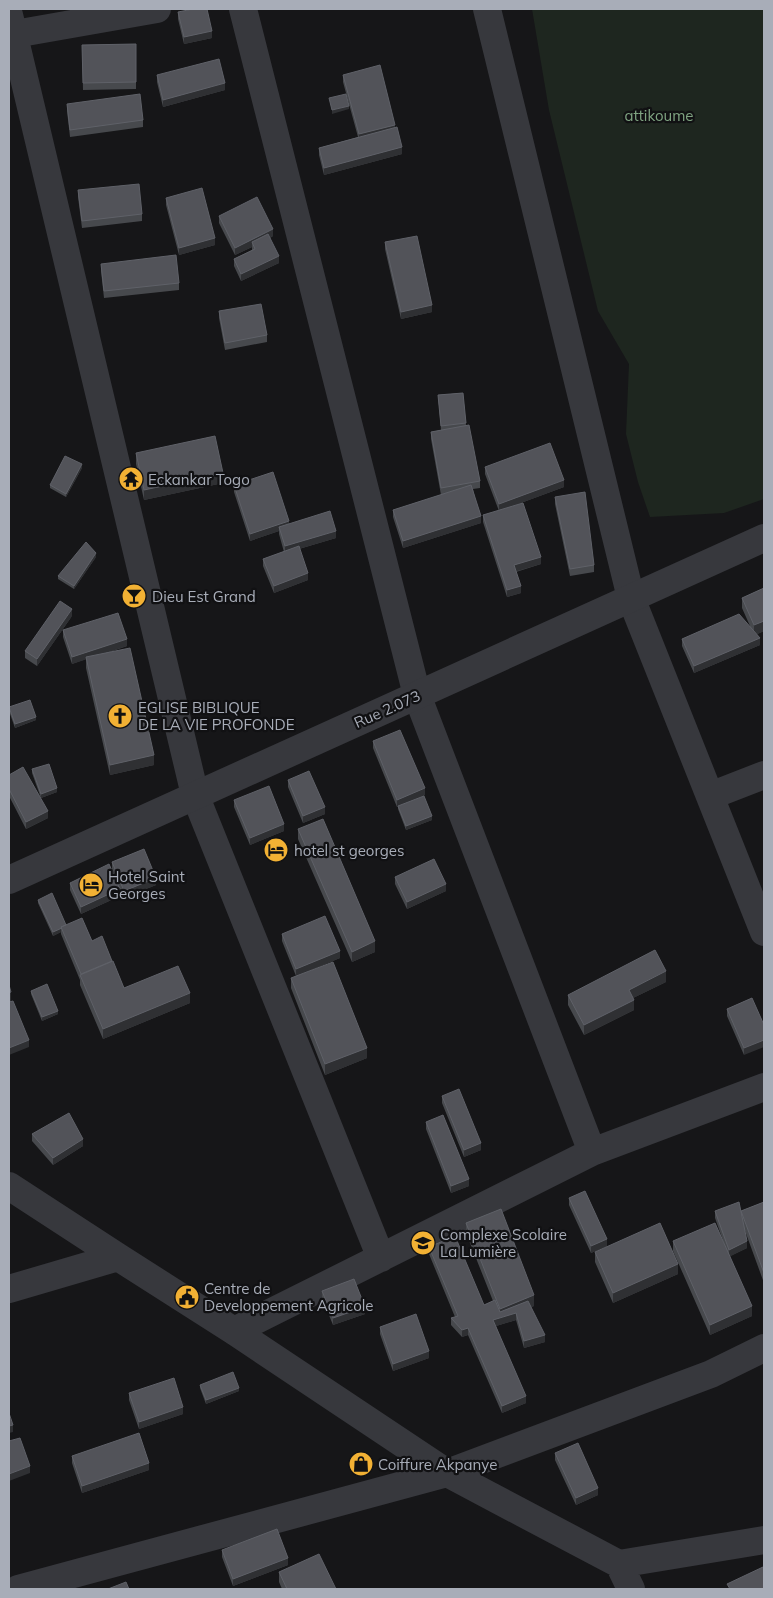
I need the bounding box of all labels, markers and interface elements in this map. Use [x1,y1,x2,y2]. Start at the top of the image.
park label: attikoume [625,106,693,125]
temple icon: Eckankar Togo [118,466,144,492]
place label: Eckankar Togo [148,470,250,489]
bar icon: Dieu Est Grand [121,583,147,609]
place label: Dieu Est Grand [152,587,256,606]
street label: Rue 2.073 [351,686,423,732]
place label: EGLISE BIBLIQUE DE LA VIE PROFONDE [138,698,295,734]
church icon: EGLISE BIBLIQUE DE LA VIE PROFONDE [107,703,133,729]
hotel icon: hotel st georges [263,837,289,863]
place label: hotel st georges [294,841,404,860]
place label: Hotel Saint Georges [108,867,185,903]
hotel icon: Hotel Saint Georges [78,872,104,898]
place label: Complexe Scolaire La Lumière [440,1225,567,1261]
school or university icon: Complexe Scolaire La Lumière [410,1230,436,1256]
place label: Centre de Developpement Agricole [204,1279,373,1315]
public building icon: Centre de Developpement Agricole [174,1284,200,1310]
shop icon: Coiffure Akpanye [348,1451,374,1477]
place label: Coiffure Akpanye [378,1455,497,1474]

